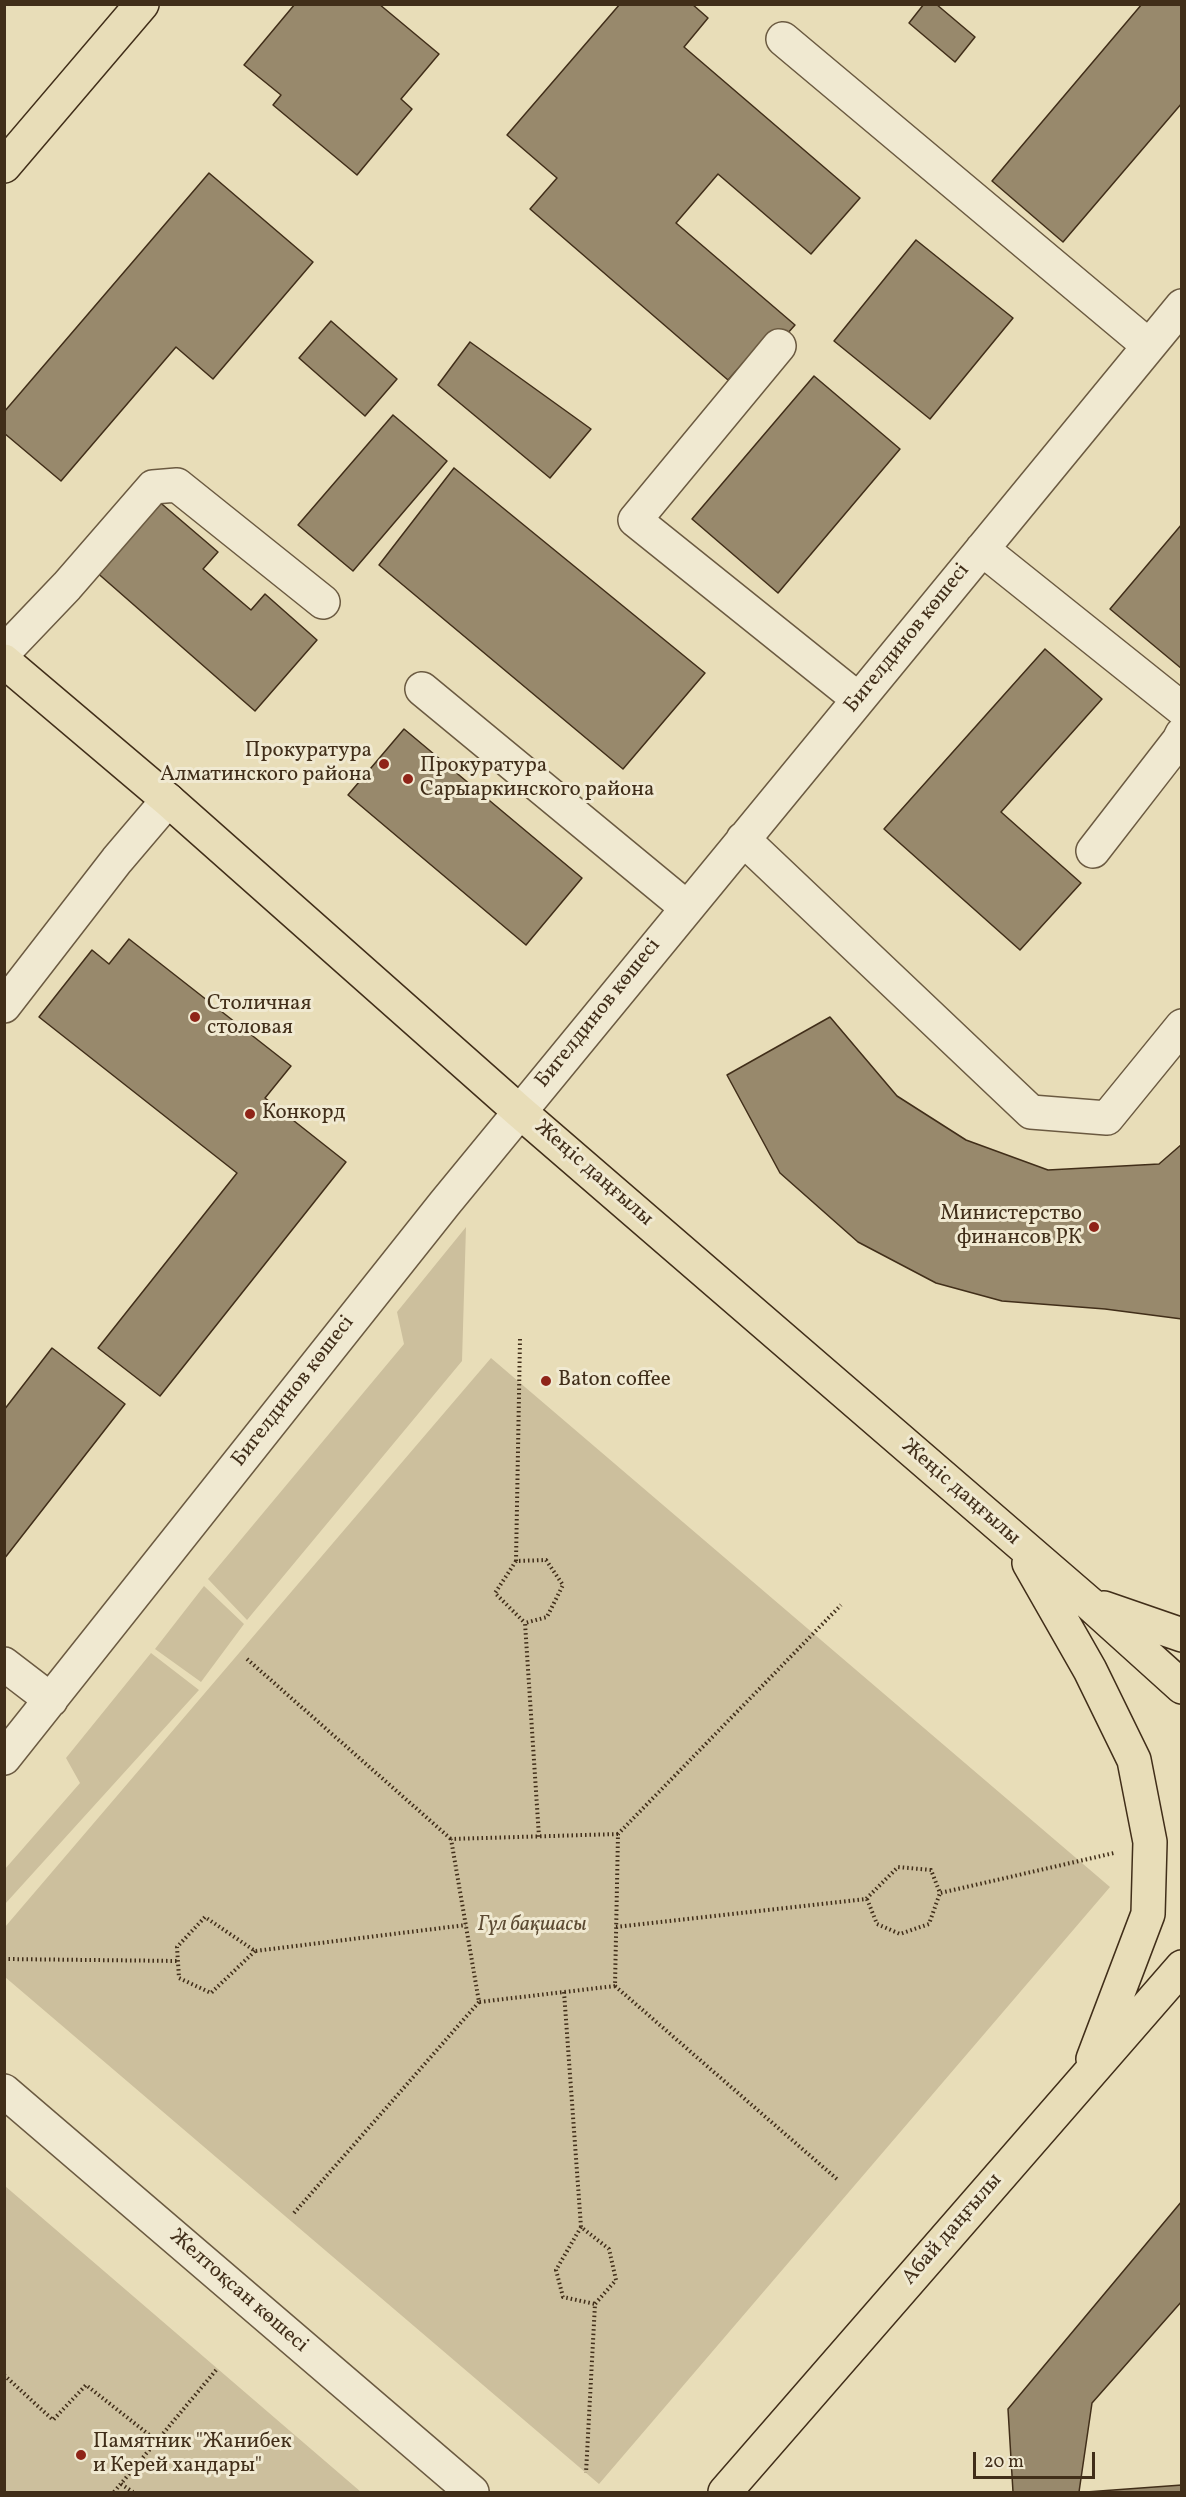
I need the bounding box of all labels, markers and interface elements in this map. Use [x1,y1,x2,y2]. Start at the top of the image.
street label: Бигелдинов көшесі [840,559,976,719]
place label: Прокуратура Алматинского района [160,739,372,789]
place label: Прокуратура Сарыаркинского района [420,754,655,804]
marker: Прокуратура Алматинского района [377,757,391,771]
marker: Прокуратура Сарыаркинского района [401,772,415,786]
street label: Бигелдинов көшесі [531,934,667,1094]
place label: Столичная столовая [207,992,311,1042]
marker: Столичная столовая [188,1010,202,1024]
place label: Конкорд [262,1101,345,1127]
marker: Конкорд [243,1107,257,1121]
street label: Жеңіс даңғылы [528,1116,658,1232]
place label: Министерство финансов РК [940,1202,1082,1252]
marker: Министерство финансов РК [1087,1220,1101,1234]
street label: Бигелдинов көшесі [227,1311,361,1473]
place label: Baton coffee [558,1368,671,1394]
marker: Baton coffee [539,1374,553,1388]
street label: Жеңіс даңғылы [895,1435,1025,1551]
park label: Гүл бақшасы [477,1913,587,1939]
street label: Абай даңғылы [898,2169,1008,2291]
street label: Желтоқсан көшесі [164,2225,312,2359]
place label: Памятник "Жанибек и Керей хандары" [93,2430,292,2480]
scale bar [976,2440,1098,2478]
marker: Памятник "Жанибек и Керей хандары" [74,2448,88,2462]
text: 20 m [984,2450,1024,2475]

